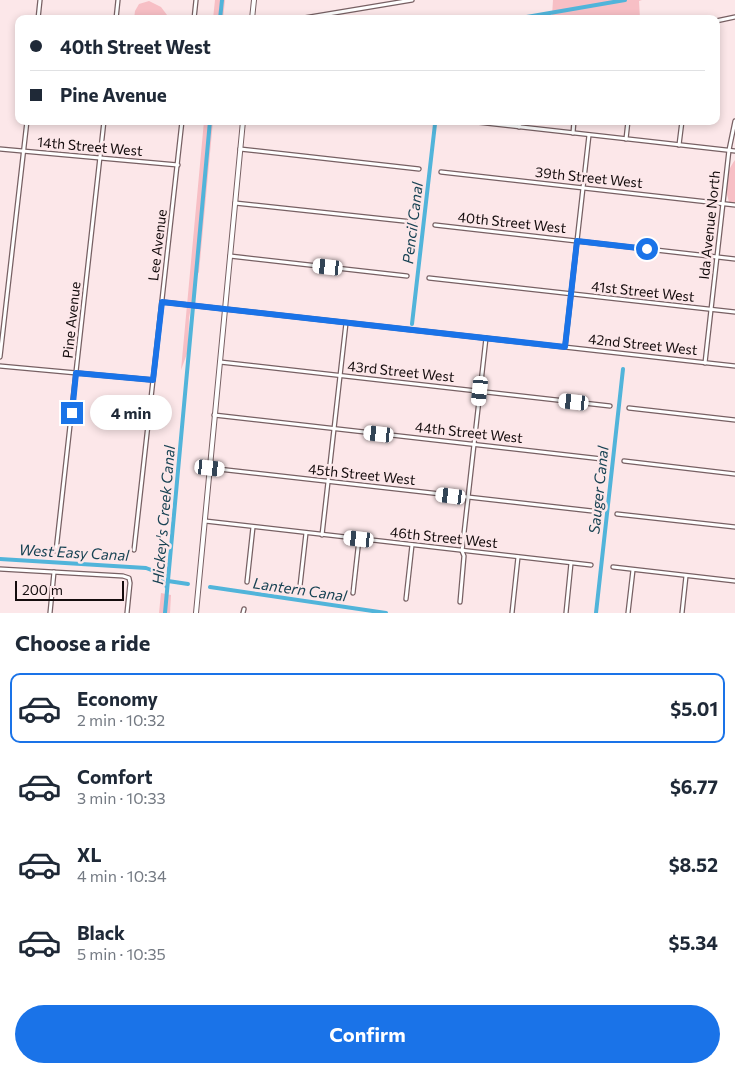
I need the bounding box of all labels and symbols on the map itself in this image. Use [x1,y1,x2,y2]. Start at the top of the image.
street label: 14th Street West [37,133,144,159]
street label: 39th Street West [534,163,644,191]
street label: Ida Avenue North [695,170,723,280]
water label: Pencil Canal [398,180,426,265]
street label: Lee Avenue [144,208,170,282]
street label: 40th Street West [457,208,567,236]
route start [636,238,658,260]
car [312,258,343,276]
street label: 41st Street West [591,277,696,305]
street label: Pine Avenue [59,281,83,359]
street label: 42nd Street West [588,330,699,358]
street label: 43rd Street West [347,357,456,385]
car [470,375,489,407]
car [558,393,589,411]
callout: 4 min [90,396,172,430]
route end [61,402,83,424]
street label: 44th Street West [414,418,524,446]
car [363,425,394,443]
water label: Hickey's Creek Canal [148,443,178,585]
water label: Sauger Canal [584,444,612,535]
car [194,459,225,477]
street label: 45th Street West [307,460,417,488]
car [435,487,466,505]
street label: 46th Street West [389,523,499,551]
car [343,530,374,548]
water label: West Easy Canal [18,540,131,564]
water label: Lantern Canal [252,573,349,605]
scale bar [15,578,124,601]

